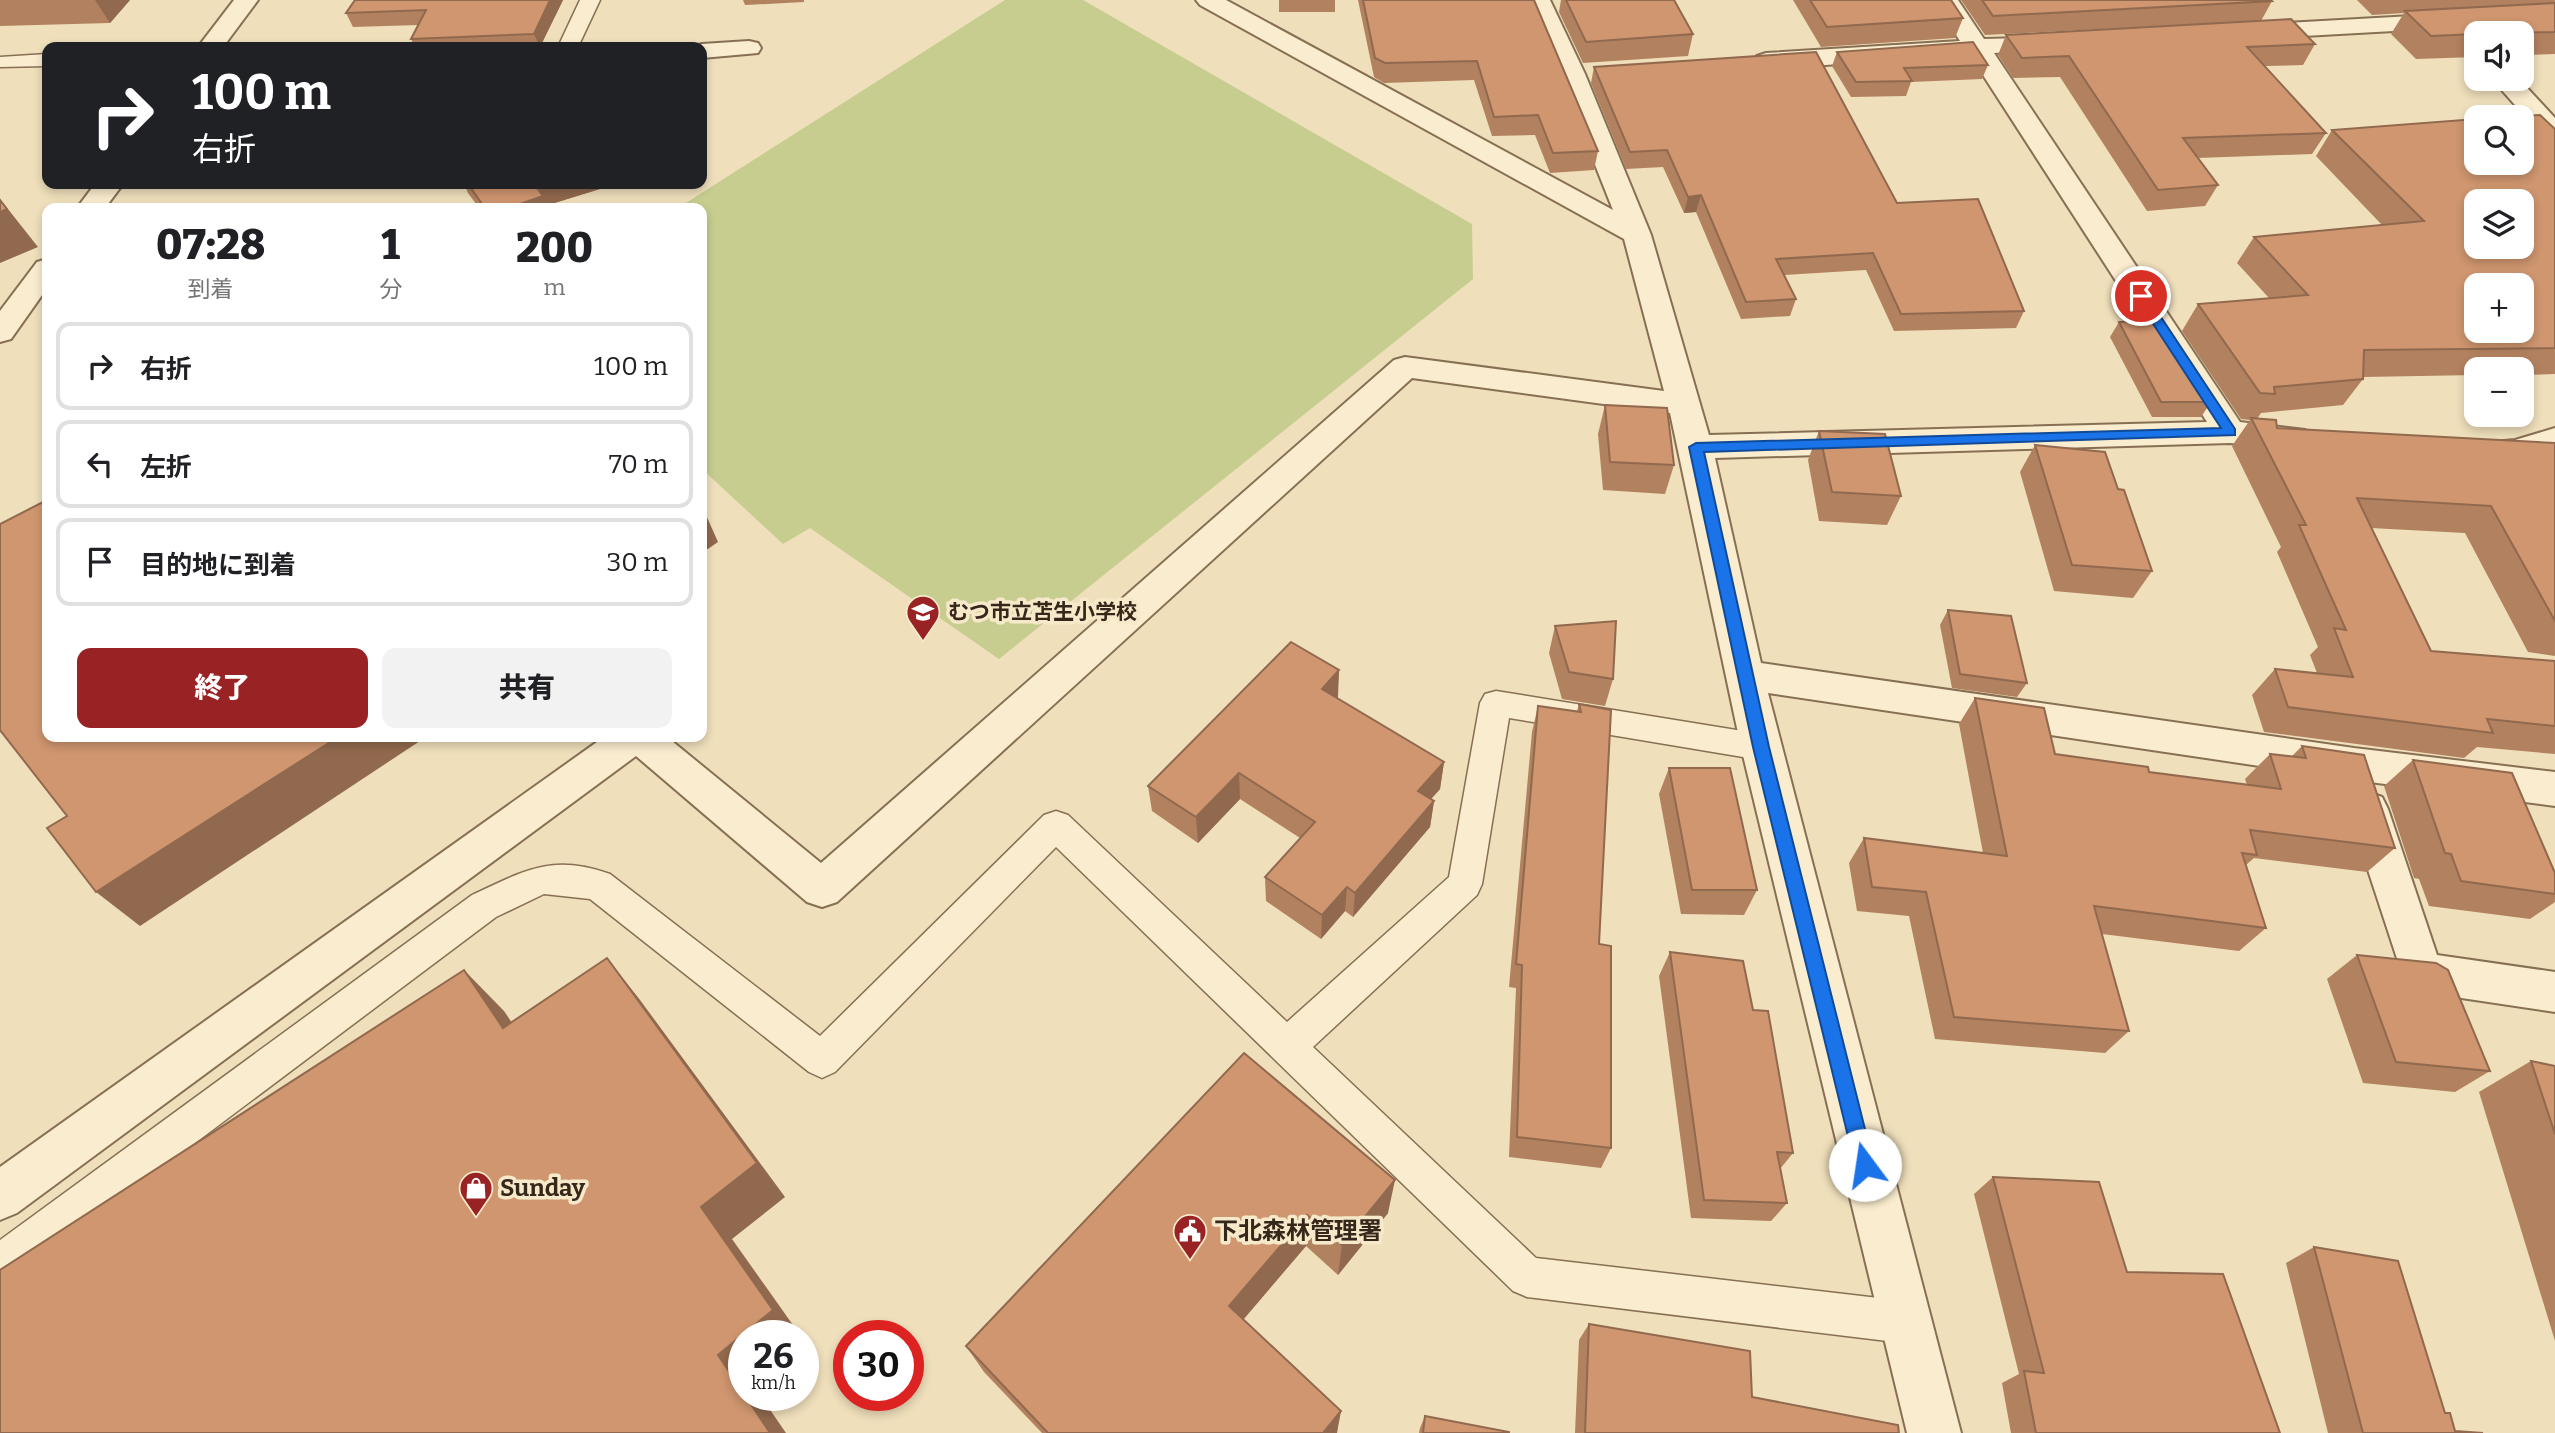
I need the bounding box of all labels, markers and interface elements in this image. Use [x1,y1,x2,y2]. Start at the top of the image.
map controls [2464,21,2534,427]
button: sound [2464,21,2534,91]
text: 100 m [192,63,331,122]
icon: right [77,70,168,161]
button: search [2464,105,2534,175]
text: 右折 [192,130,256,168]
button: layers [2464,189,2534,259]
text: 07:28 [156,220,265,270]
text: 1 [381,220,400,270]
text: 200 [516,223,593,273]
pin [2111,266,2171,326]
text: m [544,273,566,301]
button: + [2464,273,2534,343]
text: 到着 [188,275,234,303]
text: 分 [379,275,402,303]
icon: arrive [2122,277,2160,315]
icon: right [81,347,119,385]
text: 100 m [594,351,668,382]
text: 右折 [140,354,192,385]
button: − [2464,357,2534,427]
icon: left [81,445,119,483]
text: 70 m [609,449,668,480]
text: 左折 [140,452,192,483]
icon: arrive [81,543,119,581]
text: 30 m [607,547,668,578]
text: 目的地に到着 [140,550,296,581]
school or university icon: むつ市立苫生小学校 [904,593,942,642]
place label: むつ市立苫生小学校 [948,599,1137,625]
button: 終了 [77,648,368,728]
button: 共有 [382,648,672,728]
position arrow [1828,1128,1902,1202]
shop icon: Sunday [457,1169,495,1218]
place label: Sunday [500,1174,586,1202]
public building icon: 下北森林管理署 [1171,1212,1209,1261]
place label: 下北森林管理署 [1214,1217,1382,1245]
speed limit sign: 30 [833,1320,924,1411]
text: 26 [753,1335,794,1377]
text: km/h [751,1372,796,1394]

